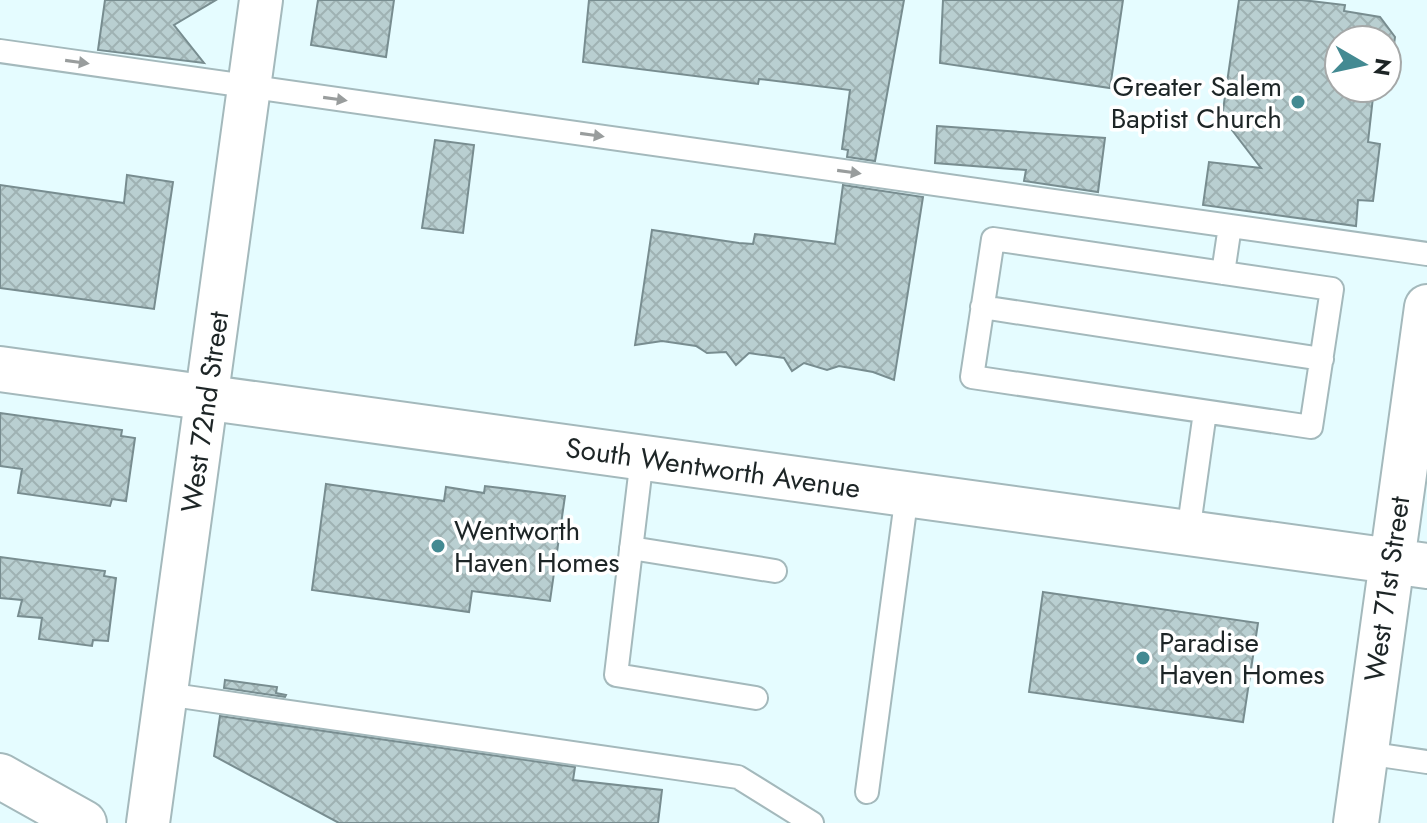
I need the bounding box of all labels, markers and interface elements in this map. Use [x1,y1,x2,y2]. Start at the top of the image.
north arrow [1323,24,1403,104]
one-way arrow [65,56,90,69]
text: N [1366,56,1400,78]
place label: Greater Salem Baptist Church [1111,66,1282,139]
one-way arrow [322,93,347,106]
marker: Greater Salem Baptist Church [1289,93,1307,111]
one-way arrow [580,129,605,142]
one-way arrow [837,166,862,179]
street label: West 72nd Street [171,308,239,515]
street label: South Wentworth Avenue [563,427,863,509]
street label: West 71st Street [1354,493,1420,684]
place label: Wentworth Haven Homes [454,510,620,583]
marker: Wentworth Haven Homes [429,537,447,555]
place label: Paradise Haven Homes [1159,622,1325,695]
marker: Paradise Haven Homes [1134,649,1152,667]

